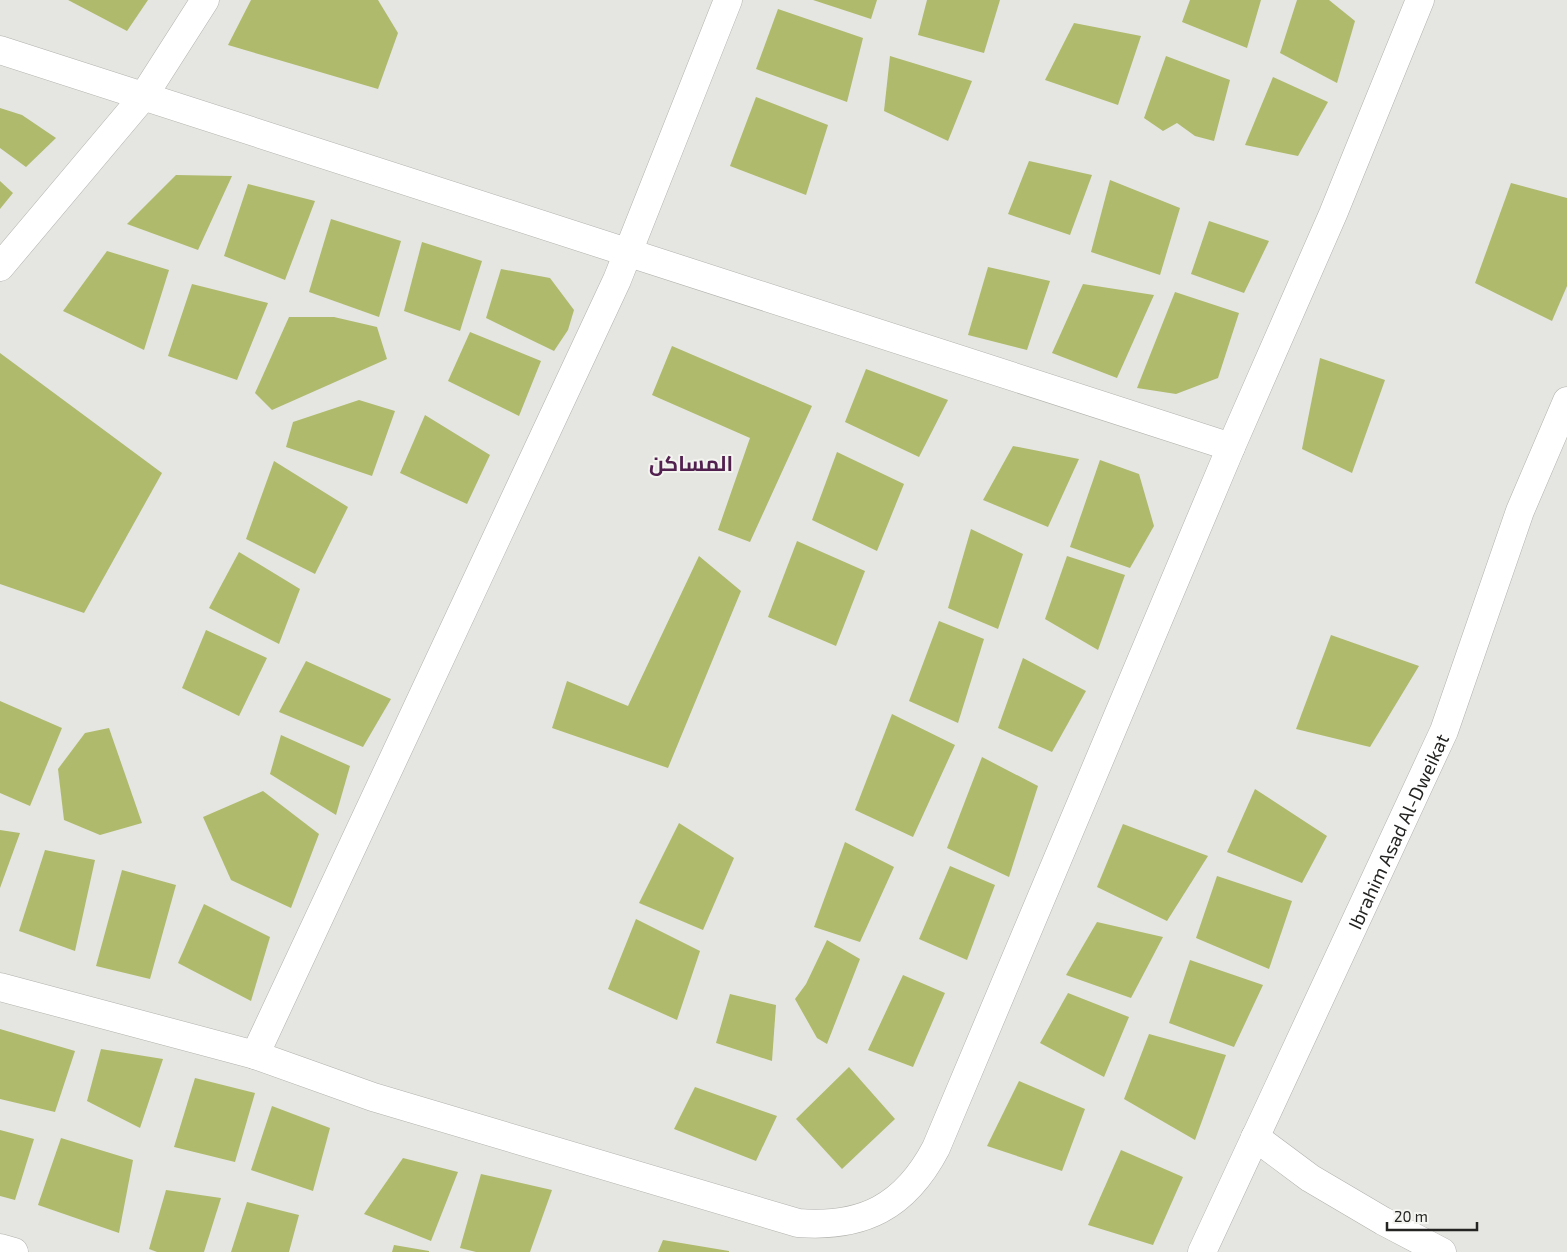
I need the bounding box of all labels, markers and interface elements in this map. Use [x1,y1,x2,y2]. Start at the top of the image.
district label: المساكن [649,450,733,476]
street label: Ibrahim Asad Al-Dweikat [1342,730,1453,933]
scale bar [1387,1200,1477,1232]
text: 20 m [1394,1207,1428,1225]

